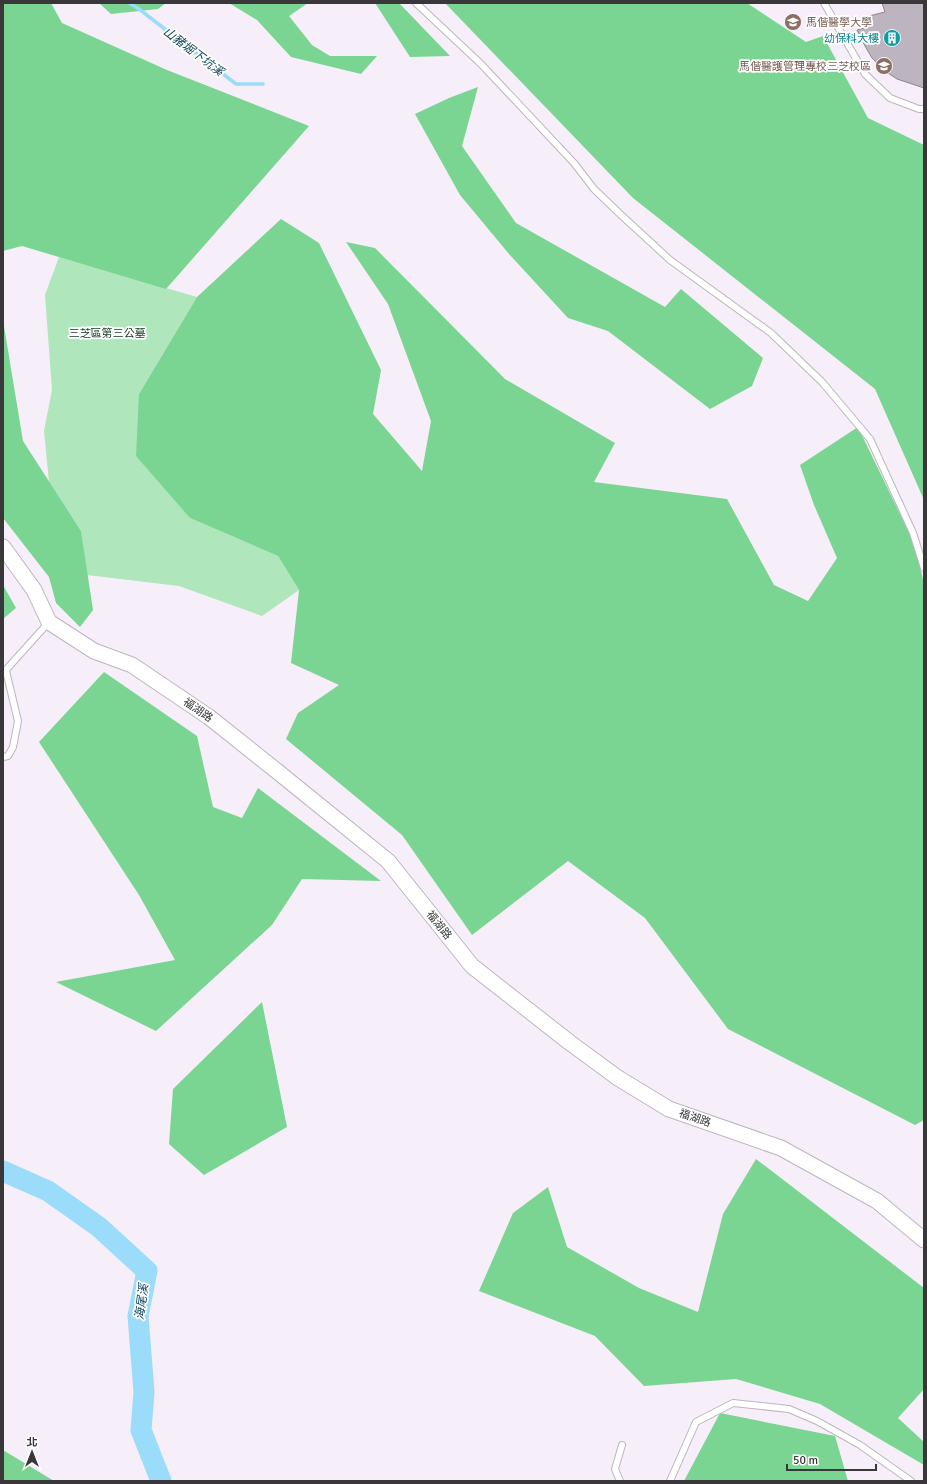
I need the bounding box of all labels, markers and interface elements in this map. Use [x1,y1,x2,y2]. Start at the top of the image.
school or university icon: 馬偕醫學大學 [783,12,803,32]
place label: 馬偕醫學大學 [806,16,872,29]
water label: 山豬堀下坑溪 [160,24,228,81]
building icon: 幼保科大樓 [882,28,902,48]
place label: 幼保科大樓 [824,32,879,45]
school or university icon: 馬偕醫護管理專校三芝校區 [874,56,894,76]
place label: 馬偕醫護管理專校三芝校區 [739,60,871,73]
park label: 三芝區第三公墓 [69,327,146,340]
street label: 福湖路 [181,695,215,725]
street label: 福湖路 [424,908,454,942]
street label: 福湖路 [677,1106,713,1130]
water label: 海尾溪 [132,1281,152,1321]
north arrow [12,1432,52,1472]
text: 北 [27,1436,38,1449]
scale bar [787,1446,876,1472]
text: 50 m [793,1453,818,1468]

